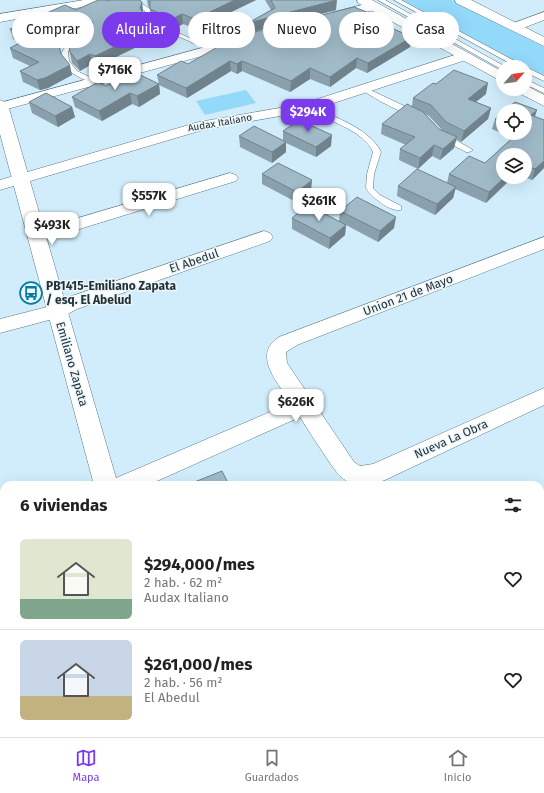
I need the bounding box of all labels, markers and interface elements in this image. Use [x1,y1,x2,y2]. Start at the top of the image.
chip: Comprar [12,12,94,48]
chip: Alquilar [102,12,180,48]
chip: Filtros [188,12,255,48]
chip: Nuevo [263,12,331,48]
chip: Piso [339,12,394,48]
chip: Casa [402,12,459,48]
pin: $716K [87,57,143,91]
north arrow [496,60,532,96]
map controls [496,60,532,184]
text: $716K [98,62,132,77]
pin: $294K [280,99,336,133]
text: $294K [290,104,326,119]
button: locate [496,104,532,140]
street label: Audax Italiano [187,111,253,135]
button: layers [496,148,532,184]
pin: $557K [121,183,177,217]
text: $557K [132,188,166,203]
pin: $261K [291,188,347,222]
text: $261K [302,193,336,208]
pin: $493K [24,212,80,246]
text: $493K [34,217,70,232]
street label: El Abedul [167,246,221,276]
street label: Union 21 de Mayo [361,271,455,319]
place label: PB1415-Emiliano Zapata / esq. El Abelud [46,279,177,307]
bus stop icon: PB1415-Emiliano Zapata / esq. El Abelud [18,280,44,306]
street label: Emiliano Zapata [53,320,91,408]
pin: $626K [268,389,324,423]
text: $626K [278,394,314,409]
street label: Nueva La Obra [412,417,490,461]
icon: filters [502,494,524,516]
text: 6 viviendas [20,495,107,516]
text: $294,000/mes [144,554,255,575]
icon: home [52,555,100,603]
icon: heart [502,568,524,590]
text: 2 hab. · 62 m² [144,575,222,590]
text: Audax Italiano [144,590,229,605]
text: $261,000/mes [144,654,252,675]
icon: home [52,656,100,704]
icon: heart [502,669,524,691]
text: 2 hab. · 56 m² [144,675,222,690]
text: El Abedul [144,690,200,705]
tab: Mapa [73,747,100,784]
tab: Guardados [245,747,299,784]
tab: Inicio [444,747,471,784]

